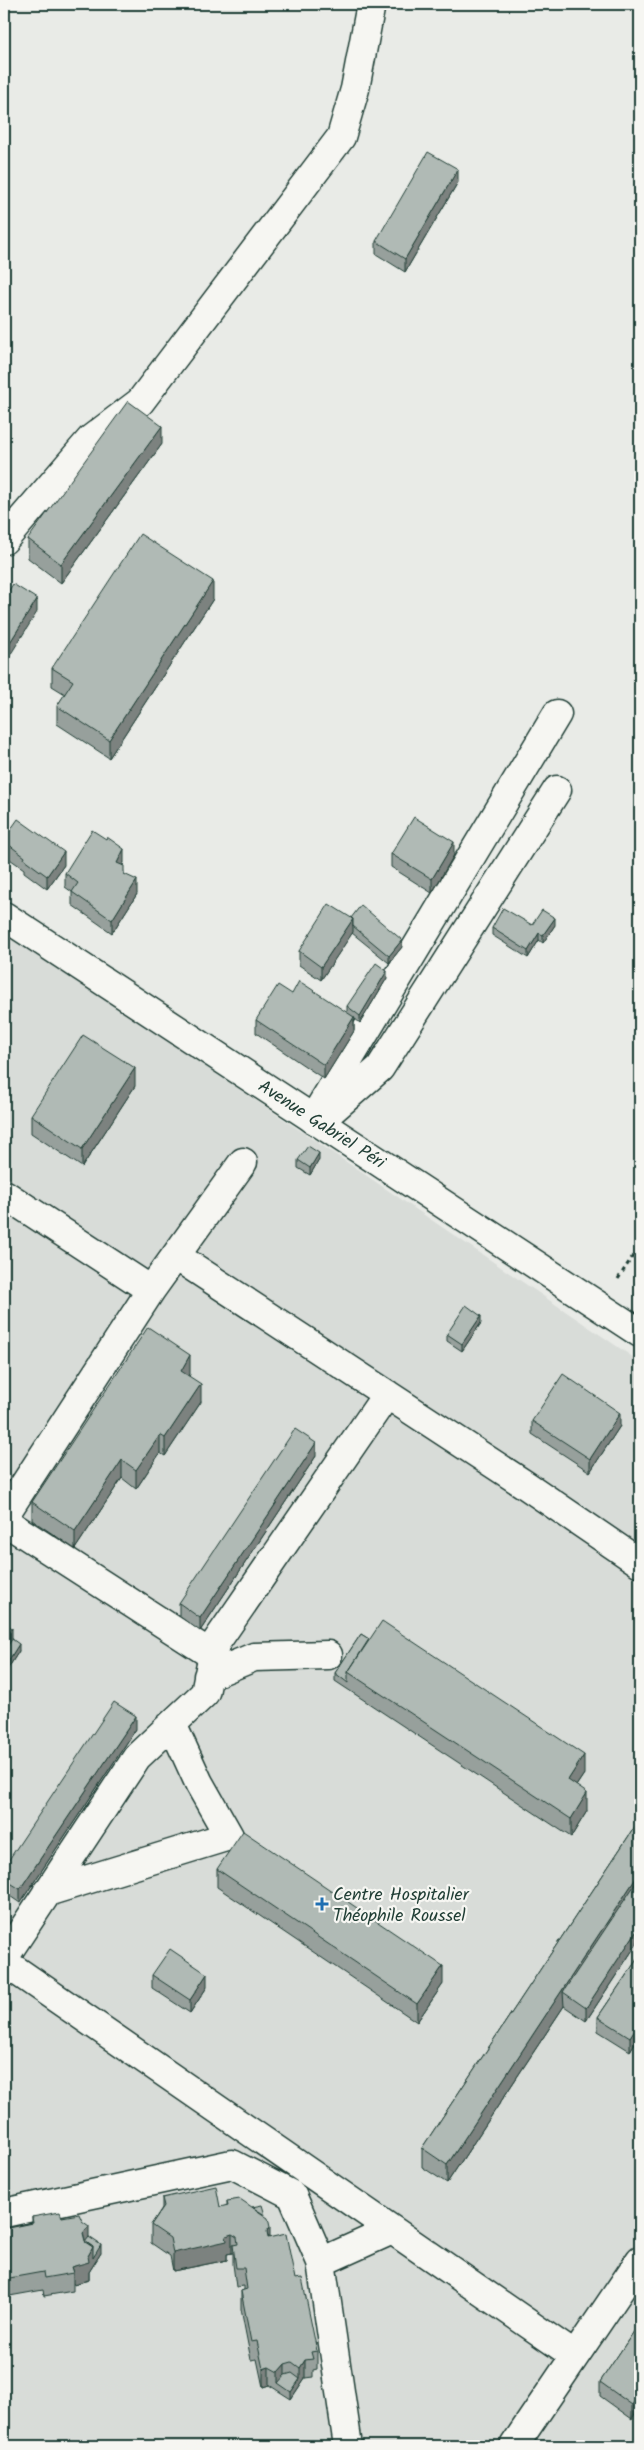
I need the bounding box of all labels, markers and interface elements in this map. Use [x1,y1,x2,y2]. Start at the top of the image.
street label: Avenue Gabriel Péri [252,1073,391,1178]
place label: Centre Hospitalier Théophile Roussel [333,1881,470,1931]
marker: Centre Hospitalier Théophile Roussel [315,1897,329,1911]

